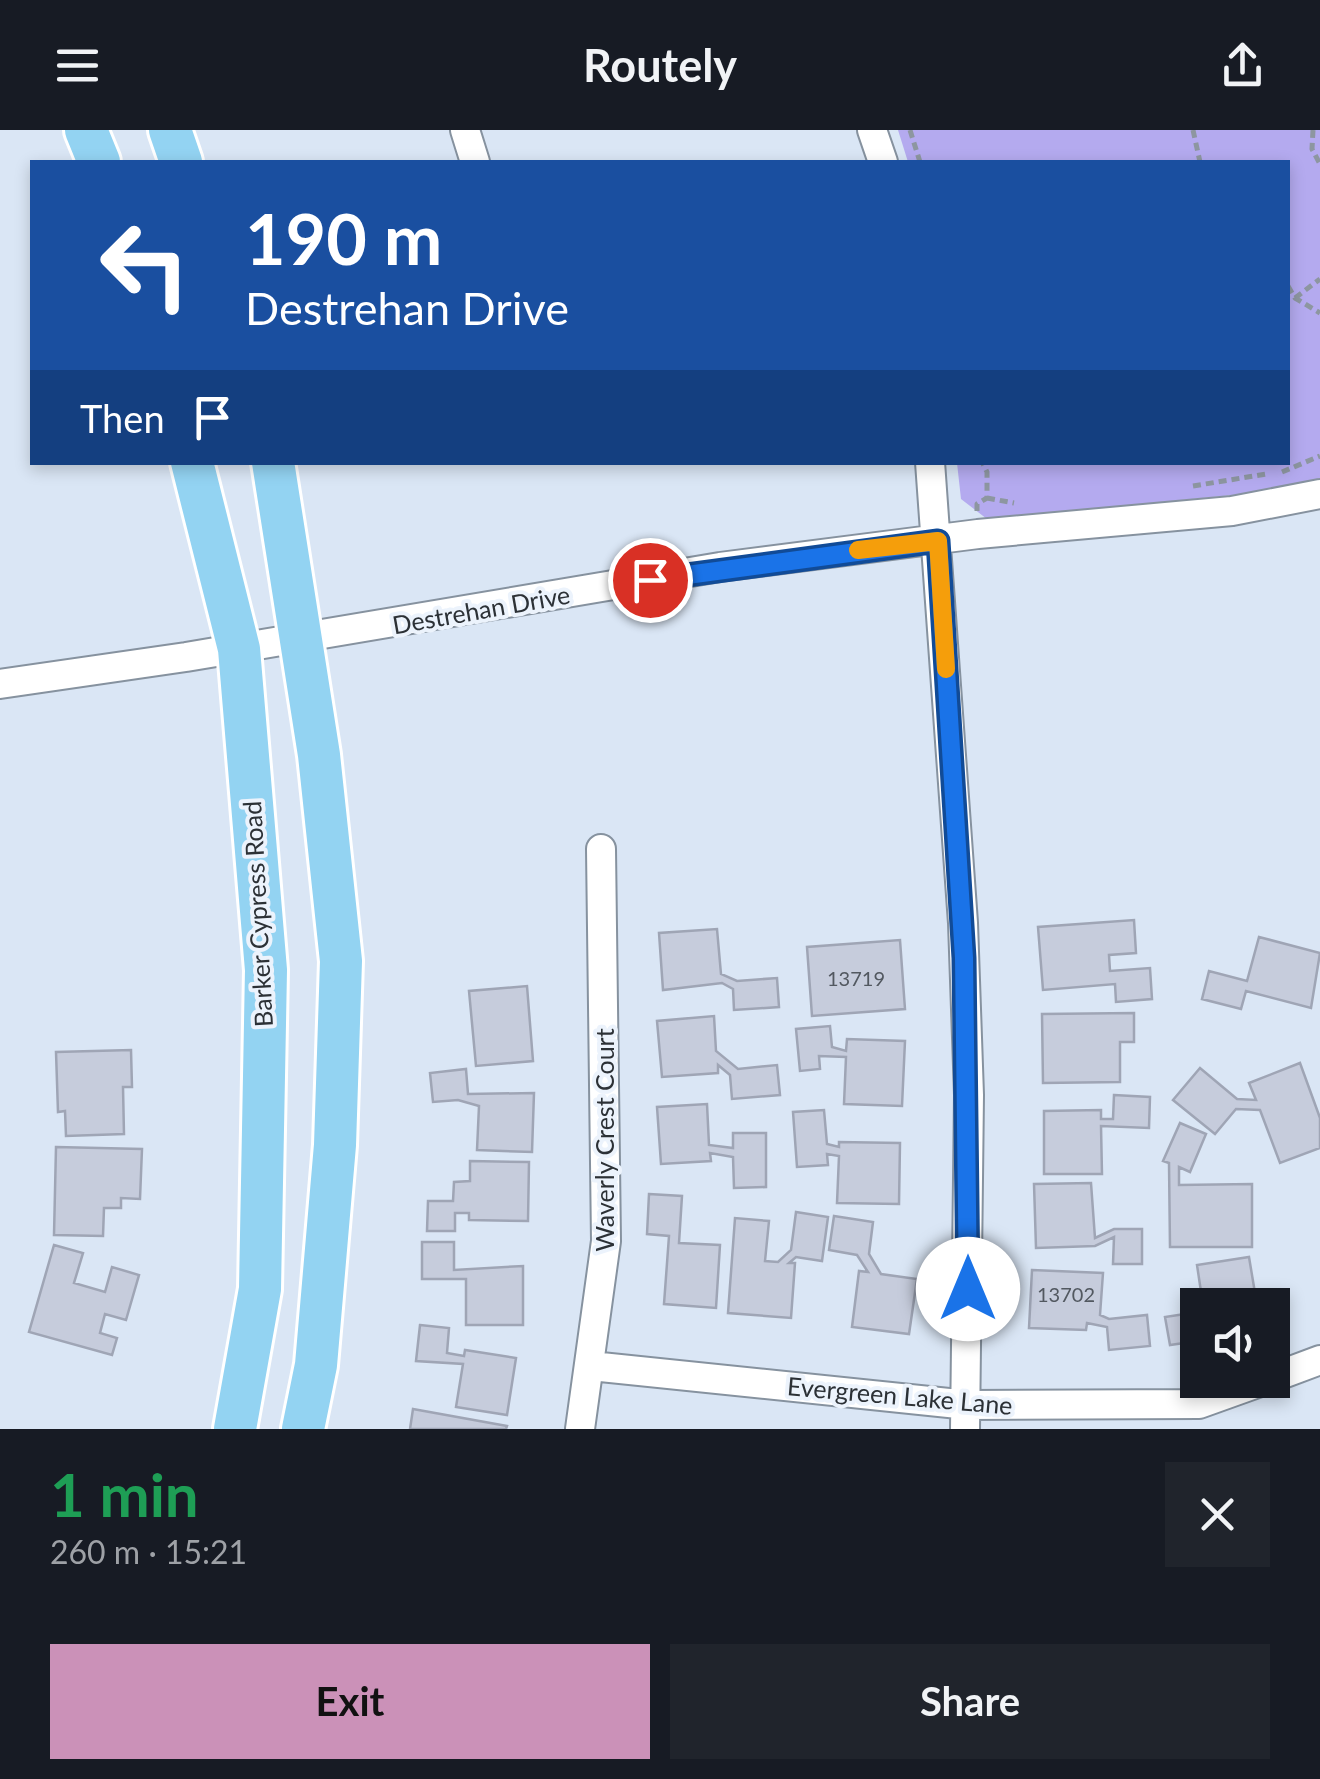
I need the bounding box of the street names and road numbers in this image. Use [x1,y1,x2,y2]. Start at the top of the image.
street label: Destrehan Drive [390,579,572,639]
street label: Barker Cypress Road [236,800,278,1028]
street label: Waverly Crest Court [589,1028,619,1252]
street label: Evergreen Lake Lane [786,1370,1014,1420]

